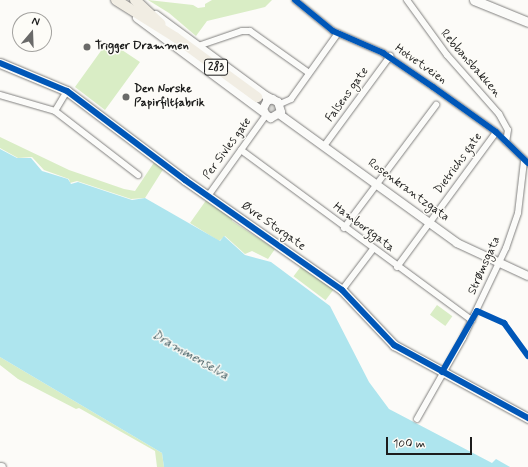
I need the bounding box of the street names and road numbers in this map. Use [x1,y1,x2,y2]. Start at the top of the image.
street label: Rebbansbakken [437,27,503,101]
street label: Hotvetveien [391,42,449,88]
road number: 283 [204,58,228,76]
street label: Falsens gate [324,66,372,124]
street label: Per Sivles gate [201,115,255,183]
street label: Dietrichs gate [433,131,485,197]
street label: Rosenkrantzgata [364,157,452,225]
street label: Hamborggata [329,200,397,256]
street label: Øvre Storgate [241,201,305,253]
street label: Strømsgata [466,235,504,297]

